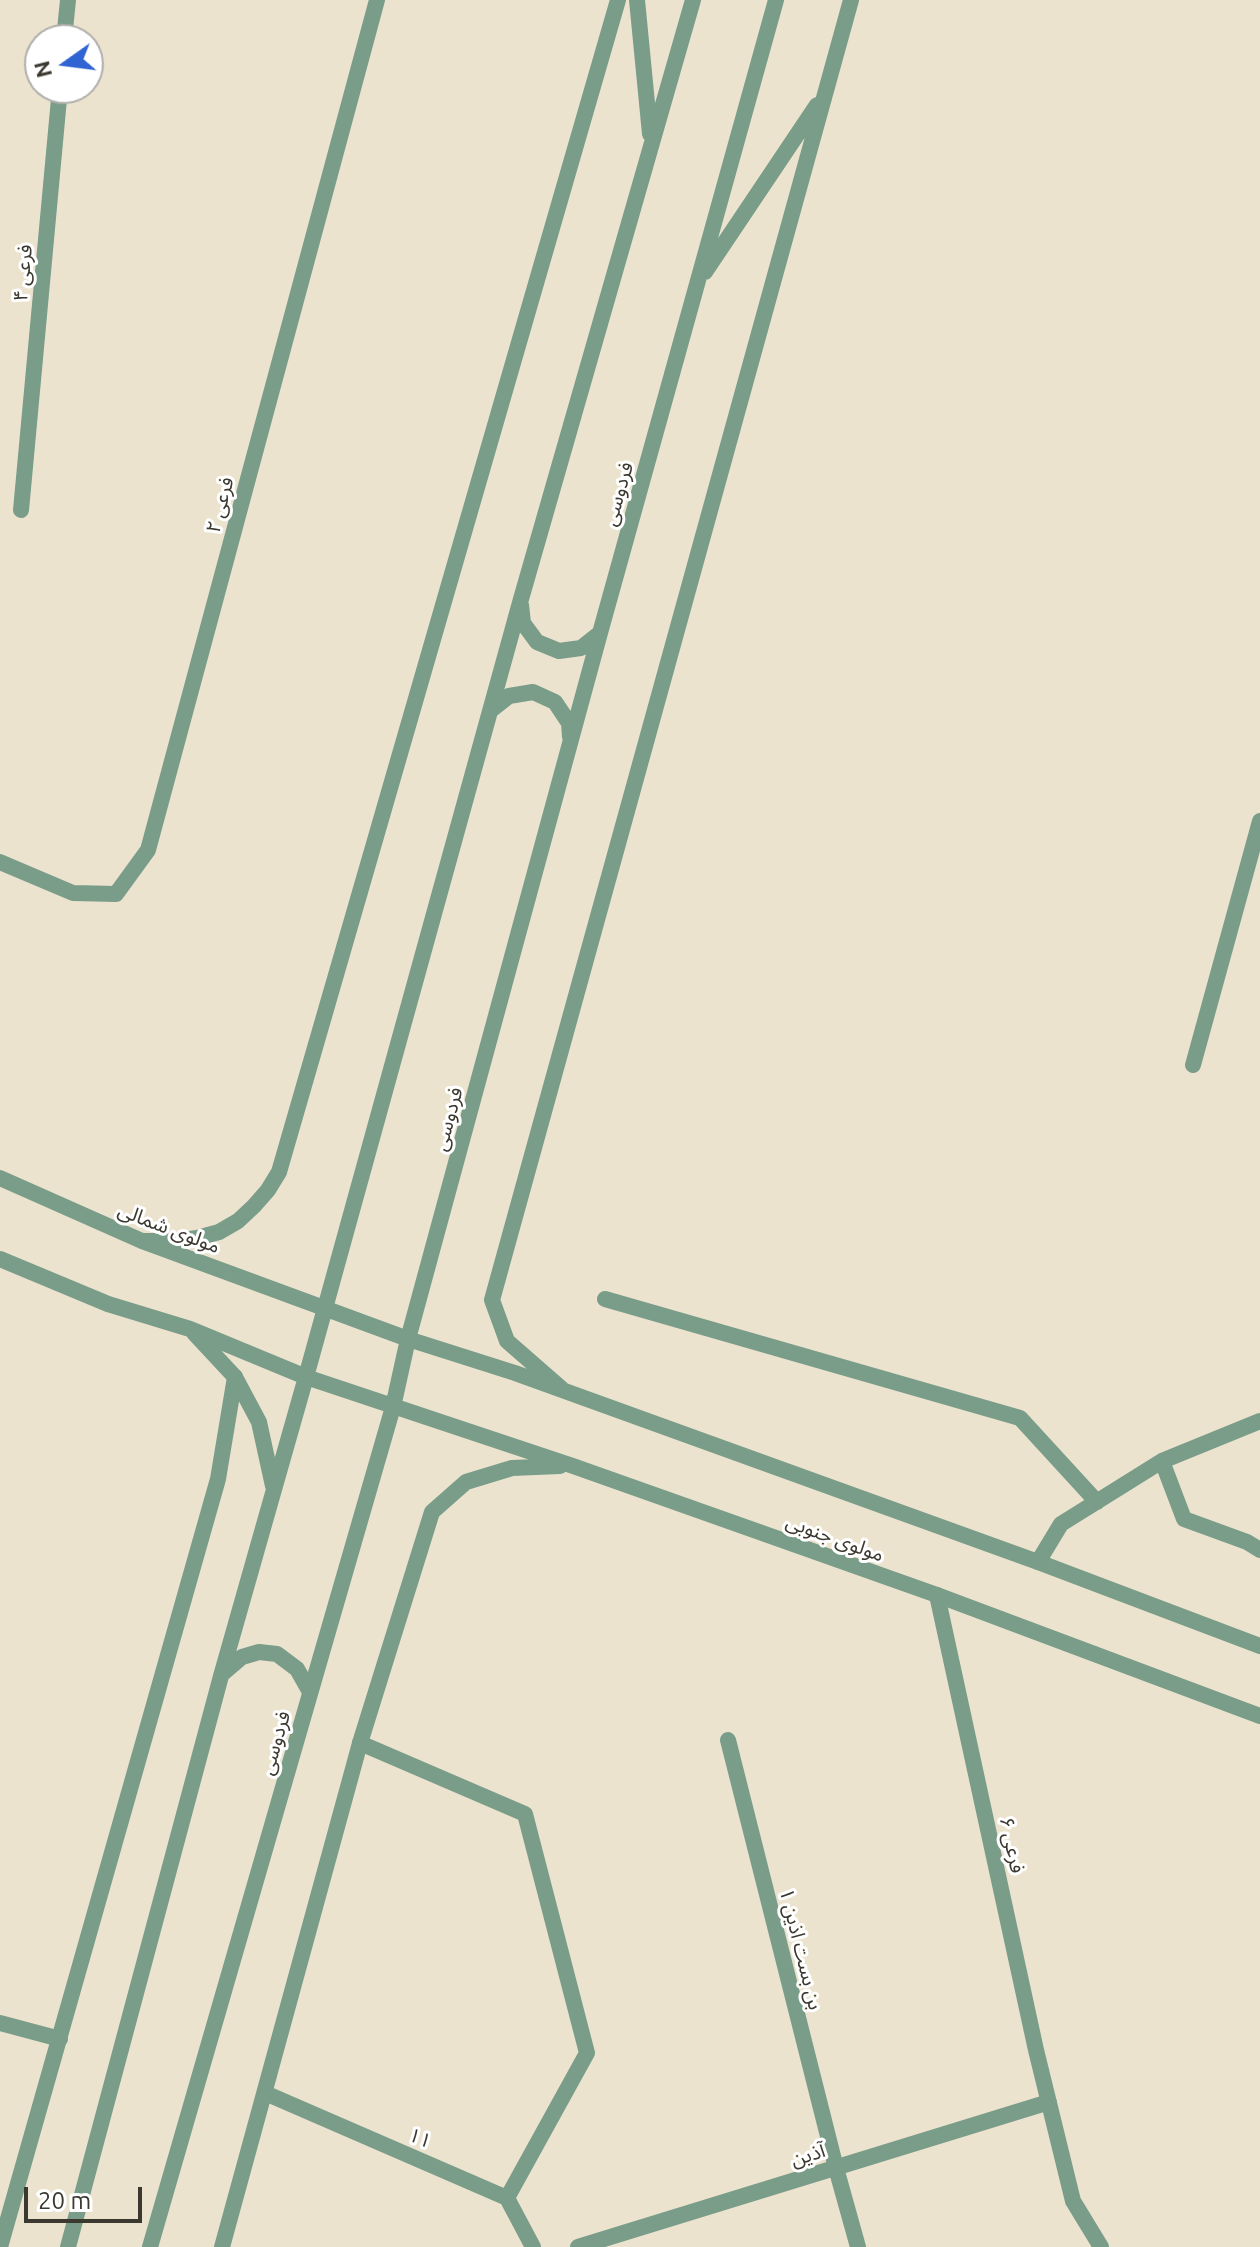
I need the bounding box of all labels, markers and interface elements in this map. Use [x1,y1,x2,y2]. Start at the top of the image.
north arrow [24,24,104,104]
text: N [28,58,56,80]
street label: فرعی ۴ [9,243,37,303]
street label: فردوسی [597,459,639,529]
street label: فرعی ۲ [201,474,239,536]
street label: فردوسی [428,1084,468,1154]
street label: مولوی شمالی [115,1198,223,1258]
street label: مولوی جنوبی [783,1509,887,1567]
street label: فردوسی [254,1708,296,1778]
street label: فرعی ۶ [994,1815,1030,1875]
street label: بن بست اذین ۱ [774,1886,828,2012]
street label: ۱۱ [405,2122,435,2154]
street label: آذین [788,2138,828,2172]
scale bar [28,2171,146,2221]
text: 20 m [38,2187,91,2214]

